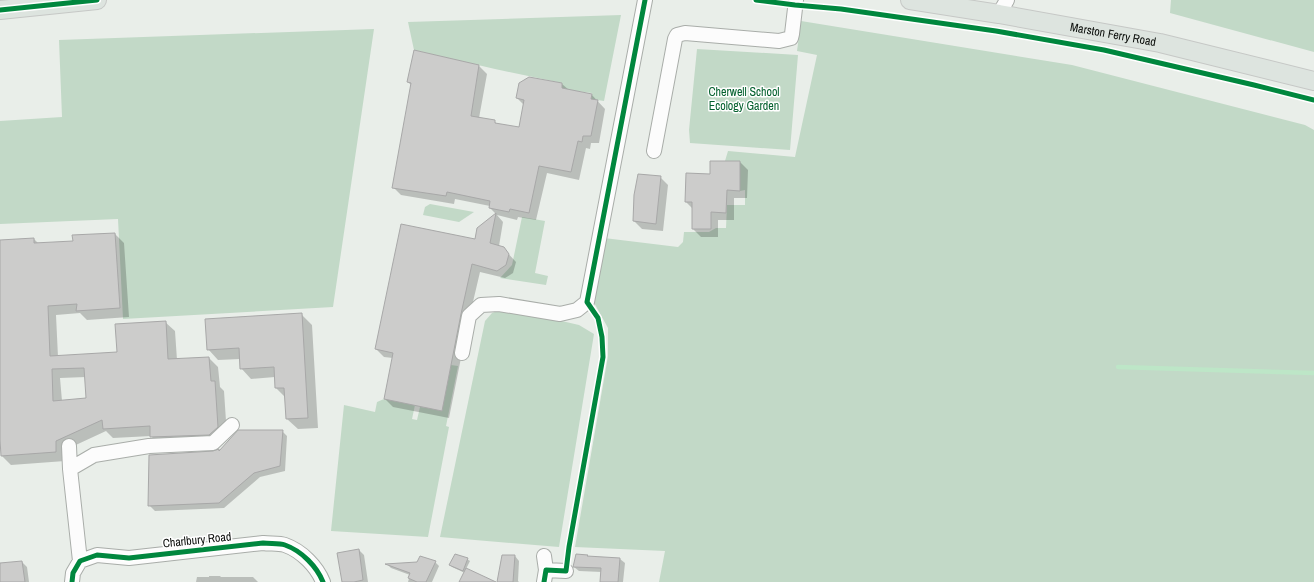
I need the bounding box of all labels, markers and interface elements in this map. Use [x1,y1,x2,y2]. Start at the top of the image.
street label: Marston Ferry Road [1069,19,1157,50]
park label: Cherwell School Ecology Garden [708,84,780,114]
street label: Charlbury Road [162,528,232,552]

